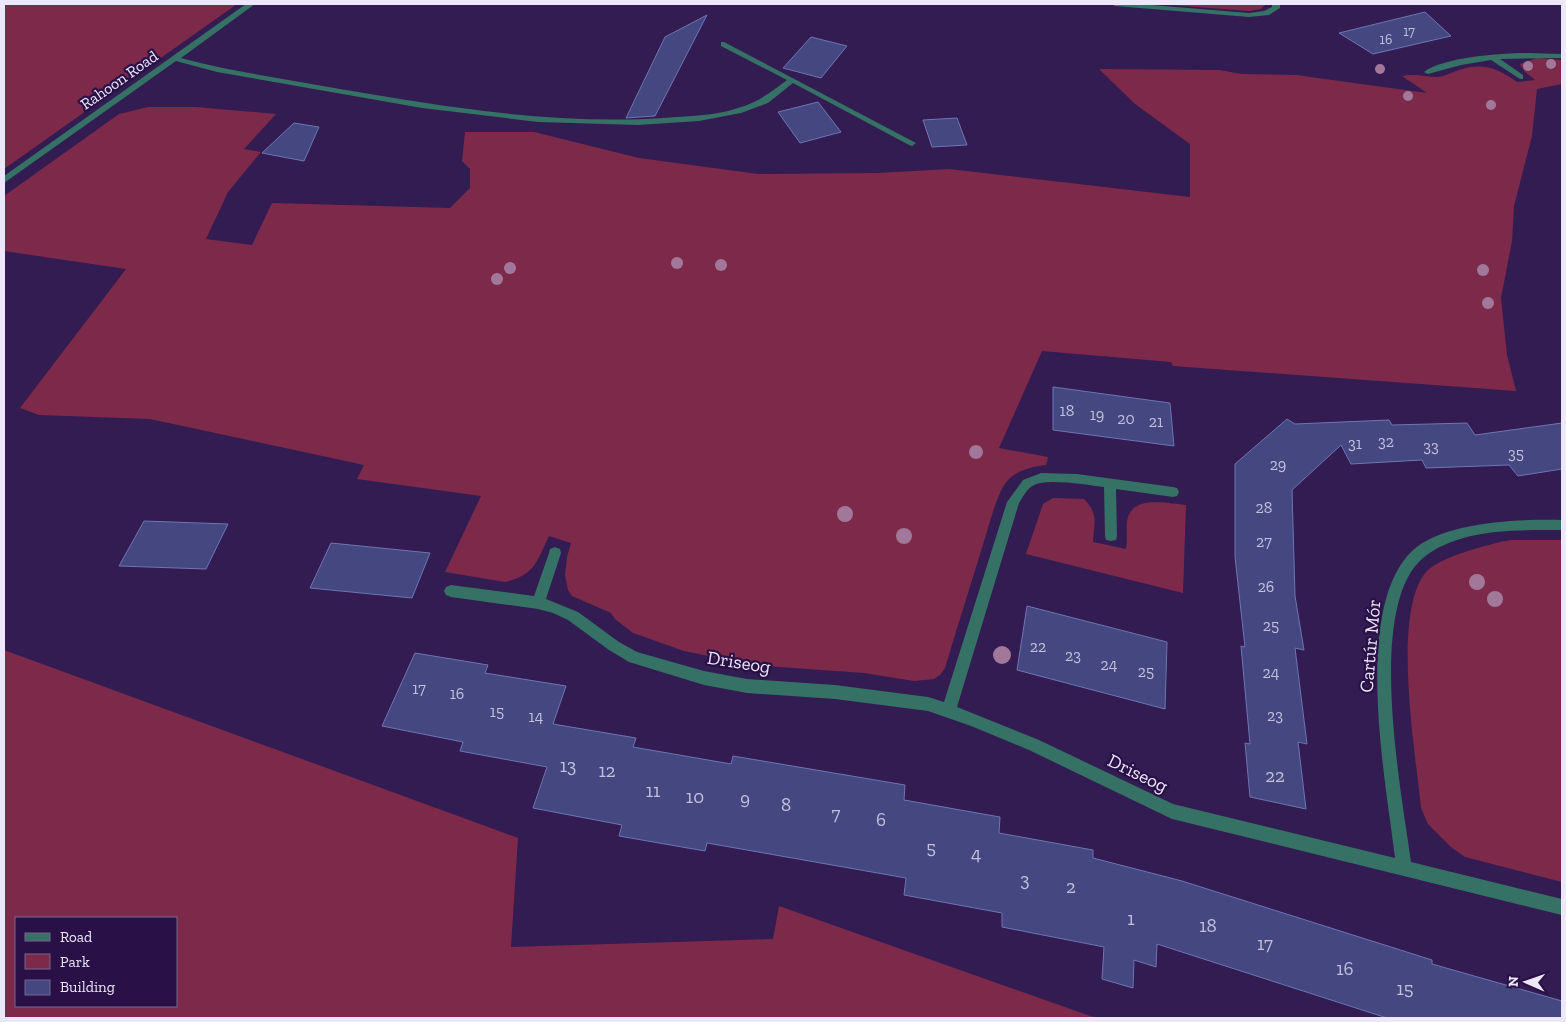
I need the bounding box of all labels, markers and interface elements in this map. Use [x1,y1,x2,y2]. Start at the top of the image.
house number: 17 [1403,23,1415,40]
house number: 16 [1380,31,1392,48]
street label: Rahoon Road [77,46,162,114]
house number: 18 [1060,401,1074,420]
house number: 19 [1090,405,1104,424]
house number: 20 [1117,409,1135,428]
house number: 21 [1149,412,1163,431]
house number: 32 [1378,432,1394,451]
house number: 31 [1348,434,1362,453]
house number: 33 [1423,437,1439,456]
house number: 35 [1508,444,1524,463]
house number: 29 [1270,455,1286,474]
house number: 28 [1256,498,1272,517]
house number: 27 [1256,532,1272,551]
house number: 26 [1258,577,1274,596]
street label: Cartúr Mór [1354,599,1386,693]
house number: 25 [1263,616,1279,635]
house number: 22 [1030,637,1046,656]
street label: Driseog [706,646,773,678]
house number: 23 [1065,646,1081,665]
house number: 24 [1101,655,1118,674]
house number: 25 [1138,662,1154,681]
house number: 24 [1263,663,1280,682]
house number: 17 [412,679,426,698]
house number: 16 [450,684,464,703]
house number: 15 [490,702,504,721]
house number: 23 [1267,706,1283,725]
house number: 14 [529,707,544,726]
street label: Driseog [1104,749,1172,798]
house number: 13 [560,754,576,777]
house number: 12 [598,759,616,782]
house number: 22 [1265,764,1285,787]
house number: 11 [646,779,660,802]
house number: 10 [686,785,704,808]
house number: 9 [740,787,750,810]
house number: 8 [781,793,791,816]
house number: 7 [832,802,841,825]
house number: 6 [876,808,886,831]
house number: 5 [926,836,936,859]
house number: 4 [971,842,981,865]
house number: 3 [1020,868,1030,891]
house number: 2 [1066,875,1076,898]
house number: 1 [1127,907,1135,930]
house number: 18 [1199,914,1217,937]
legend [15,917,178,1007]
text: Road [60,928,93,946]
house number: 17 [1257,932,1273,955]
text: Park [60,953,90,971]
house number: 16 [1336,957,1354,980]
north arrow [1501,957,1551,1007]
text: N [1505,976,1522,987]
house number: 15 [1396,977,1414,1000]
text: Building [60,978,115,996]

